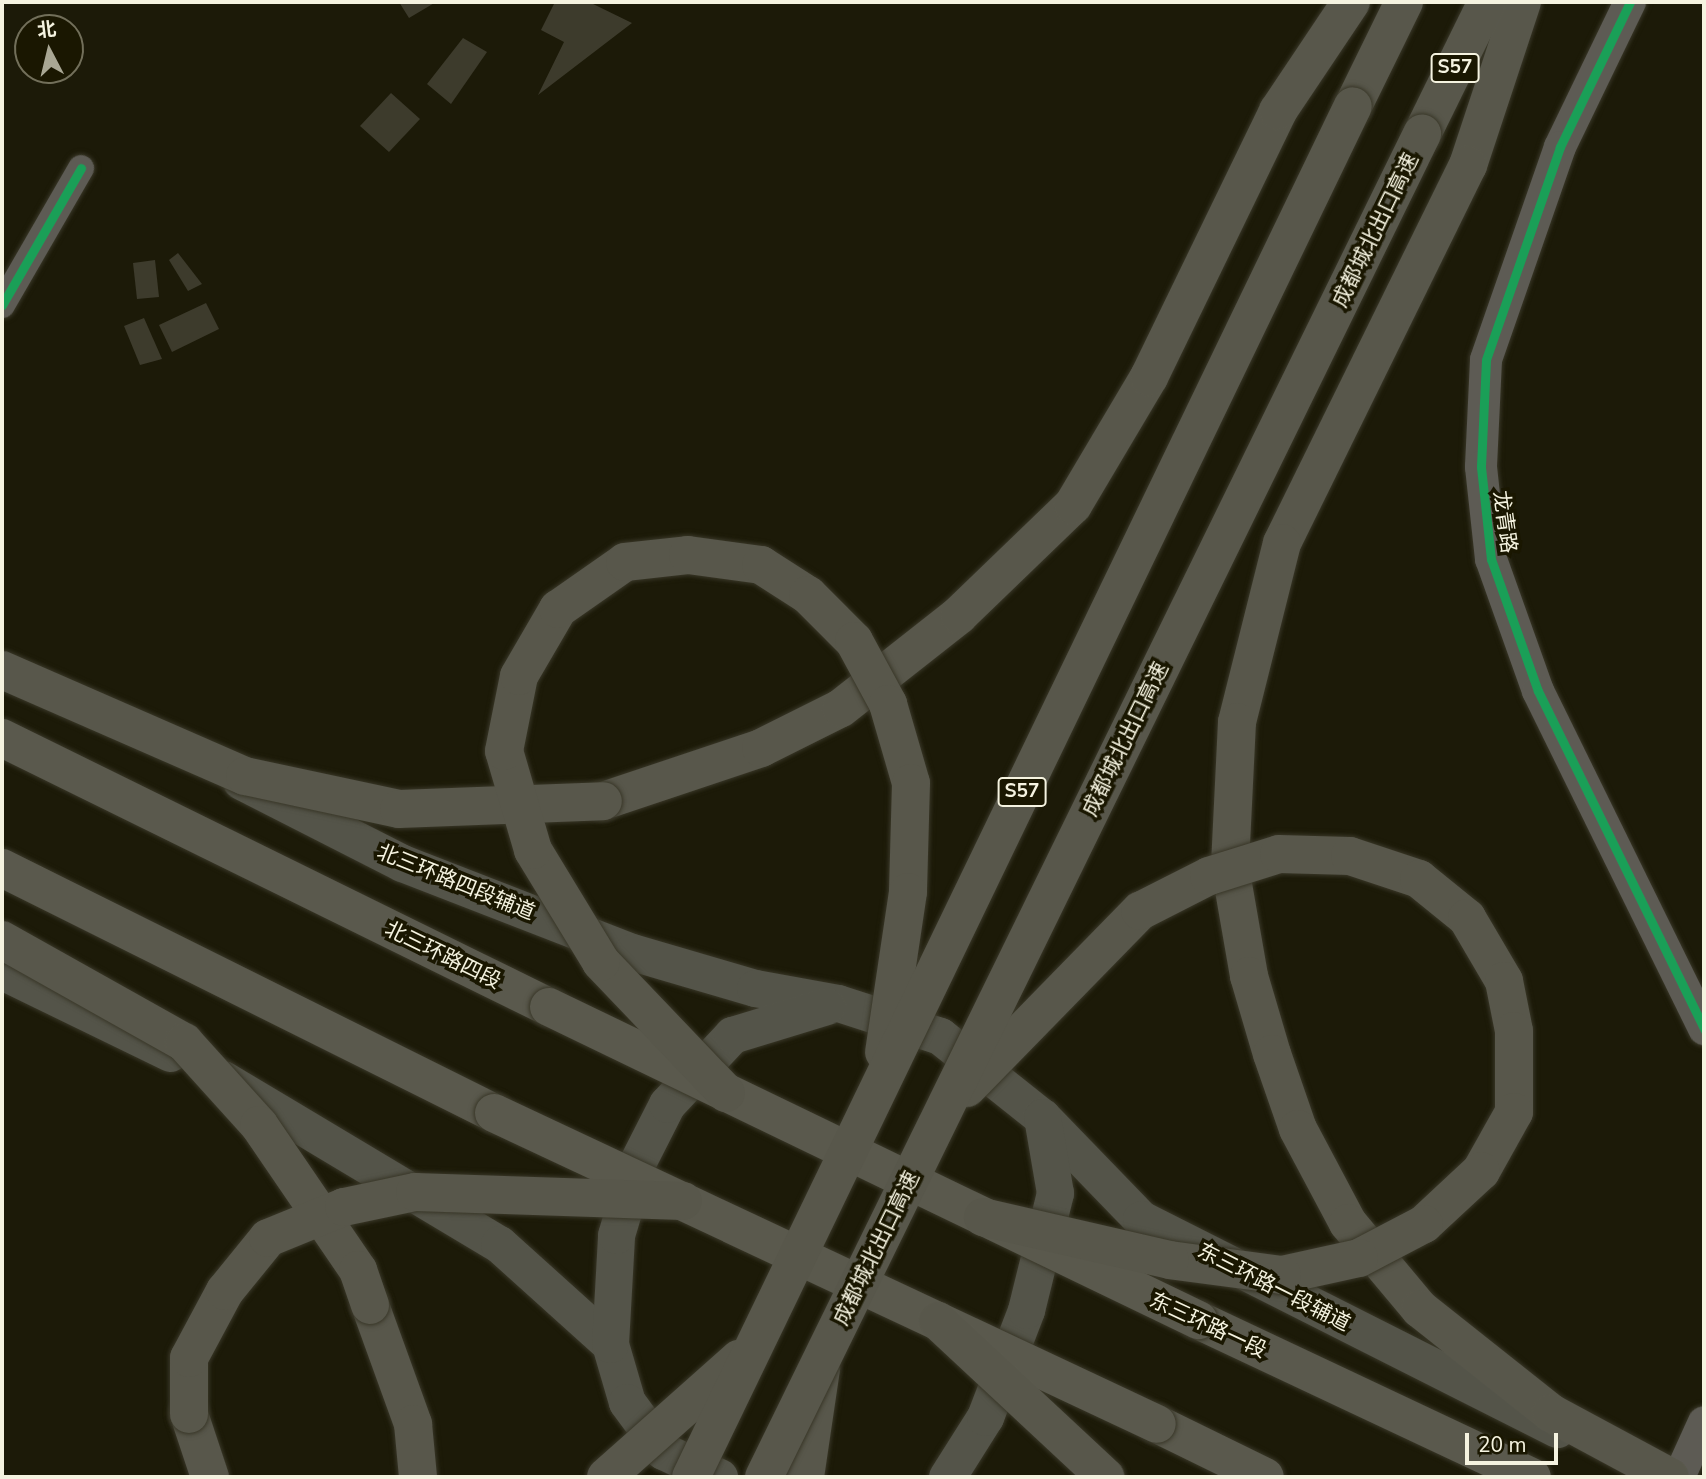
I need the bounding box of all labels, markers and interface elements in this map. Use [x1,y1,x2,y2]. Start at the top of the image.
north arrow [14,14,84,84]
text: 北 [36,16,58,44]
road number: S57 [1430,52,1480,83]
street label: 成都城北出口高速 [1327,149,1423,311]
street label: 龙青路 [1488,489,1522,555]
street label: 成都城北出口高速 [1077,658,1173,820]
road number: S57 [998,776,1046,807]
street label: 北三环路四段辅道 [373,839,539,925]
street label: 北三环路四段 [381,916,505,994]
street label: 成都城北出口高速 [828,1167,924,1329]
street label: 东三环路一段辅道 [1193,1238,1355,1336]
street label: 东三环路一段 [1146,1287,1270,1363]
scale bar [1468,1420,1561,1464]
text: 20 m [1478,1431,1527,1459]

